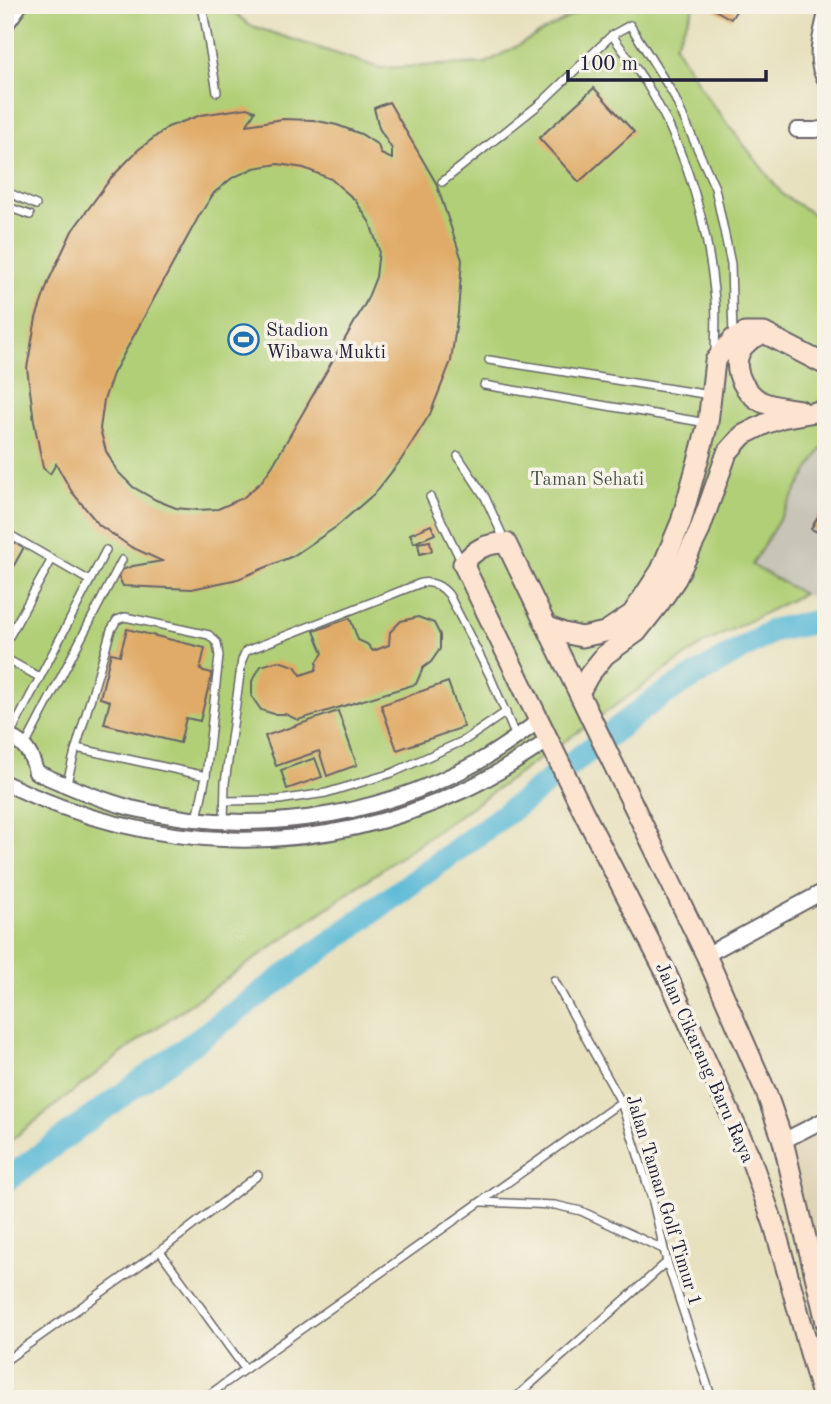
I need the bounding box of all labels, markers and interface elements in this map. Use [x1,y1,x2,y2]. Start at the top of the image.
scale bar [568,38,766,82]
text: 100 m [579,54,638,75]
place label: Stadion Wibawa Mukti [266,322,386,363]
sports icon: Stadion Wibawa Mukti [226,323,260,357]
park label: Taman Sehati [530,471,644,490]
street label: Jalan Cikarang Baru Raya [651,960,757,1167]
street label: Jalan Taman Golf Timur 1 [621,1093,704,1309]

